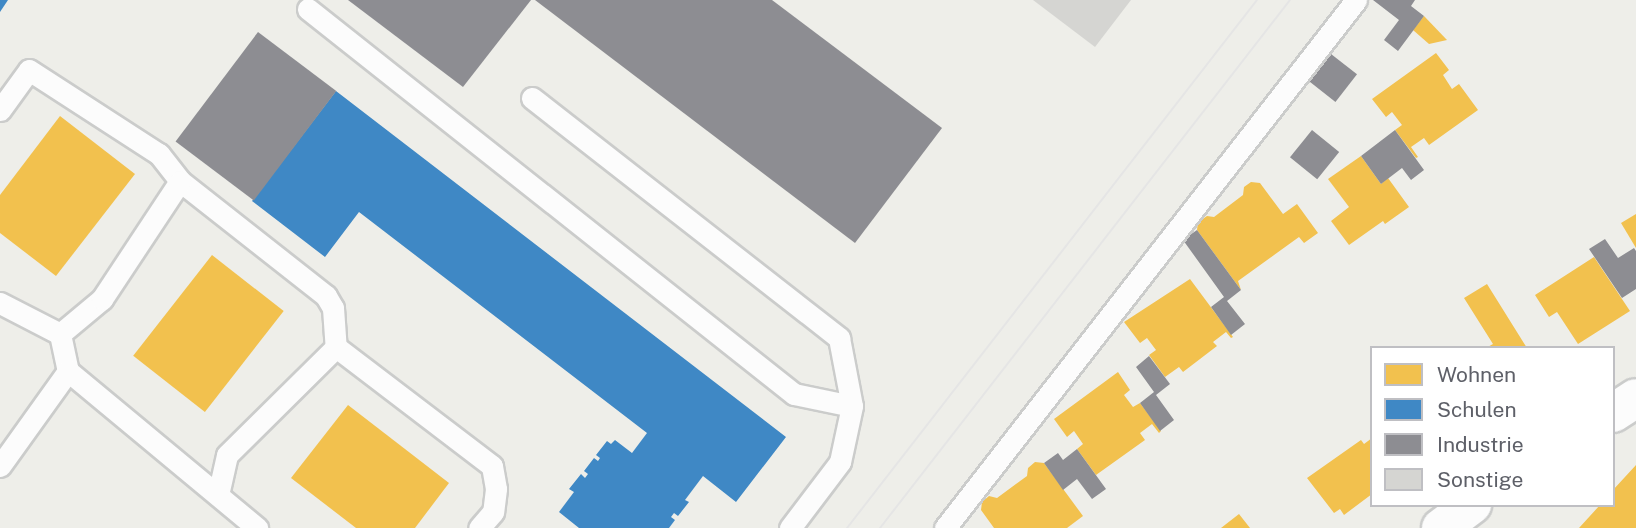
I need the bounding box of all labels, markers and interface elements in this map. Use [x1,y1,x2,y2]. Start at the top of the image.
legend [1370,346,1615,507]
text: Wohnen [1437,362,1516,387]
text: Schulen [1437,397,1517,422]
text: Industrie [1437,432,1524,457]
text: Sonstige [1437,467,1523,492]

